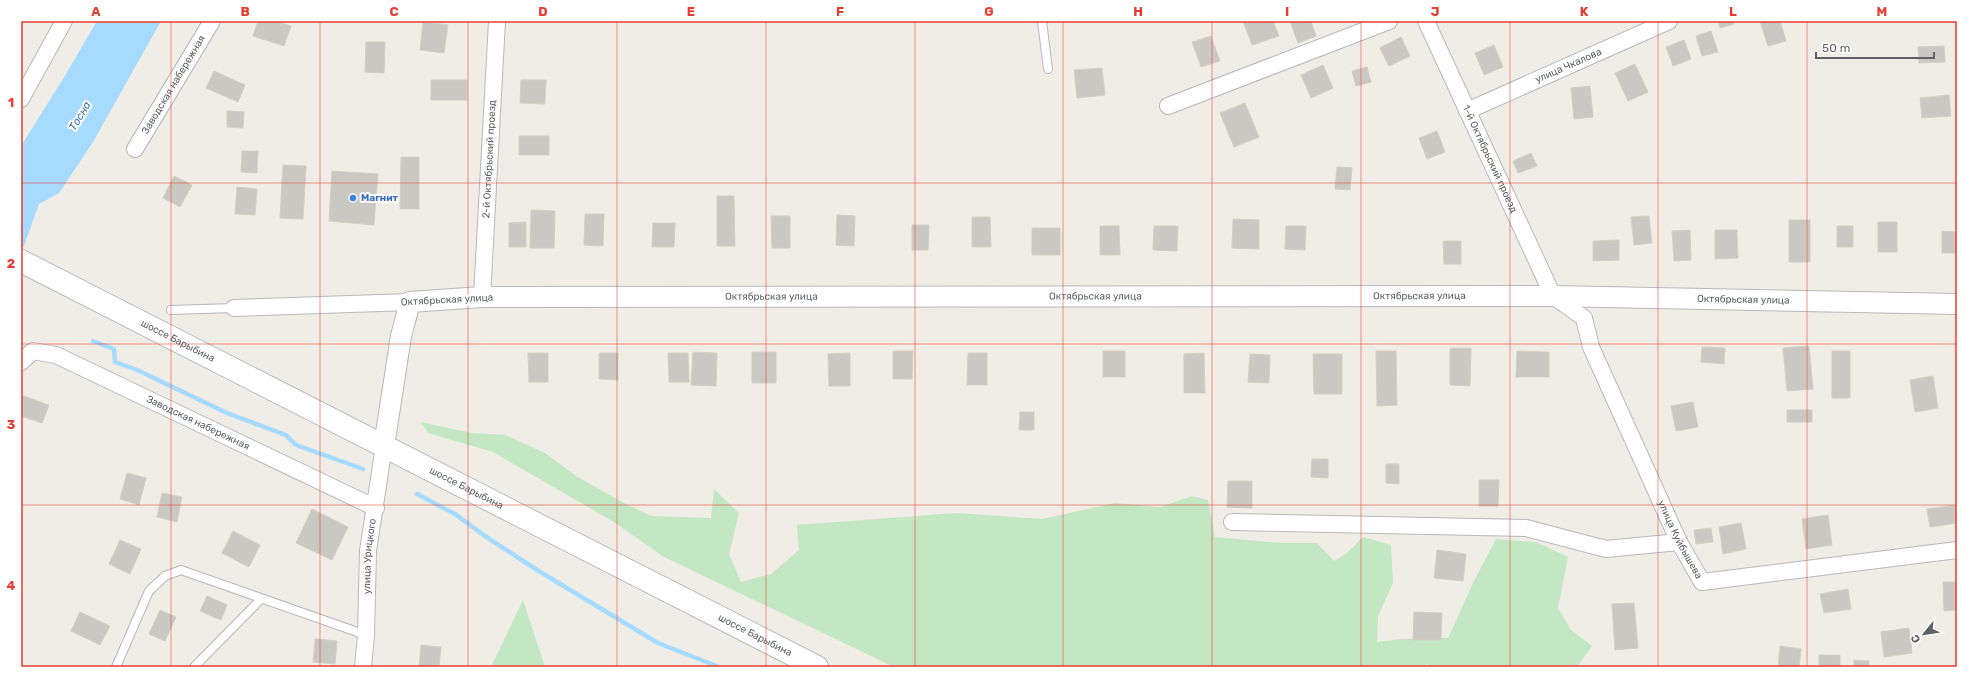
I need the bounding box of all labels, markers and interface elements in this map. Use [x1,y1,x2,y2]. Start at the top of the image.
text: A [91,4,101,19]
text: B [240,4,250,19]
text: C [389,4,399,19]
text: D [538,4,548,19]
text: E [687,4,695,19]
text: F [836,4,844,19]
text: G [984,4,994,19]
text: H [1133,4,1143,19]
text: I [1285,4,1289,19]
text: J [1431,4,1439,19]
text: K [1580,4,1589,19]
text: L [1729,4,1737,19]
text: M [1877,4,1887,19]
street label: Заводская набережная [139,33,208,136]
scale bar [1816,34,1934,60]
text: 50 m [1822,41,1850,55]
street label: улица Чкалова [1533,46,1603,86]
text: 1 [8,95,14,110]
water label: Тосна [66,99,94,133]
street label: 2-й Октябрьский проезд [480,100,499,219]
street label: 1-й Октябрьский проезд [1460,103,1520,215]
place label: Магнит [361,192,399,204]
marker: Магнит [348,193,358,203]
text: 2 [7,256,15,271]
street label: Октябрьская улица [1049,290,1142,302]
street label: Октябрьская улица [1373,290,1466,302]
street label: Октябрьская улица [725,291,818,303]
street label: Октябрьская улица [400,292,494,308]
street label: Октябрьская улица [1697,293,1790,307]
street label: шоссе Барыбина [139,317,217,365]
street label: Заводская набережная [144,393,252,453]
text: 3 [7,417,16,432]
street label: шоссе Барыбина [427,464,505,512]
street label: улица Куйбышева [1655,499,1705,581]
street label: улица Урицкого [361,517,379,594]
text: 4 [7,578,16,593]
street label: шоссе Барыбина [716,612,794,659]
north arrow [1904,614,1944,654]
text: С [1908,632,1923,645]

